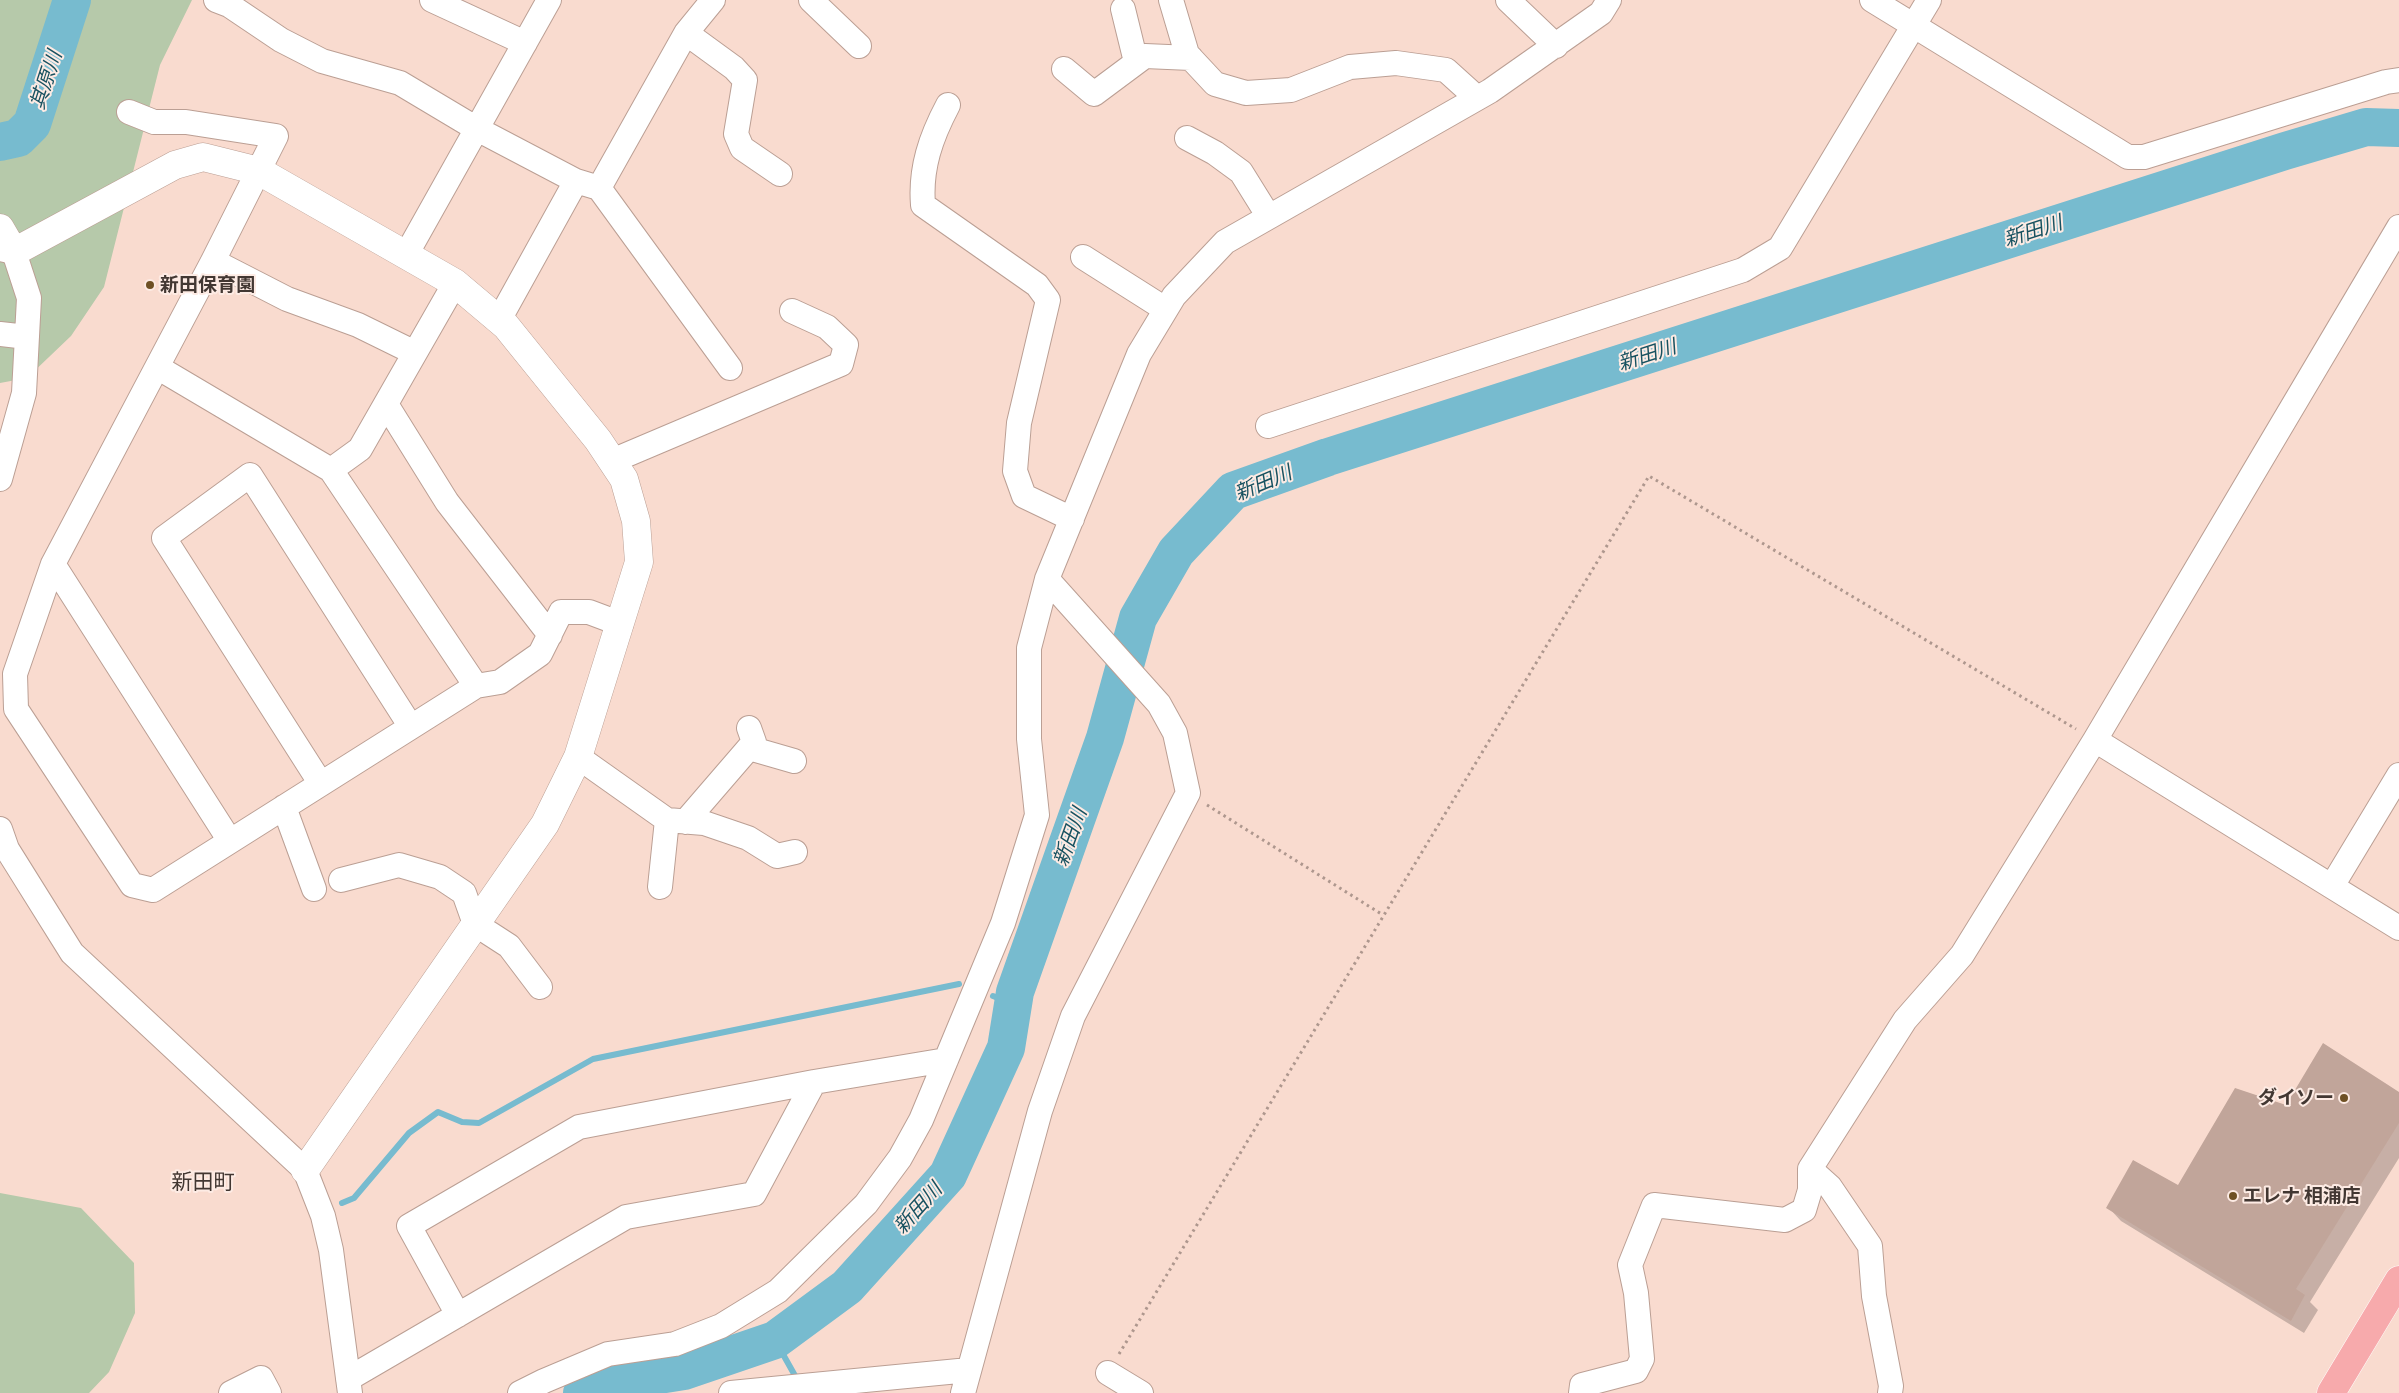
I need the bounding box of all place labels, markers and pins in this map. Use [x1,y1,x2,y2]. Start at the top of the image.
place label: 新田保育園 [160,274,255,296]
marker: 新田保育園 [144,279,156,291]
place label: ダイソー [2258,1087,2334,1109]
marker: ダイソー [2338,1092,2350,1104]
place label: エレナ 相浦店 [2243,1185,2361,1207]
marker: エレナ 相浦店 [2227,1190,2239,1202]

